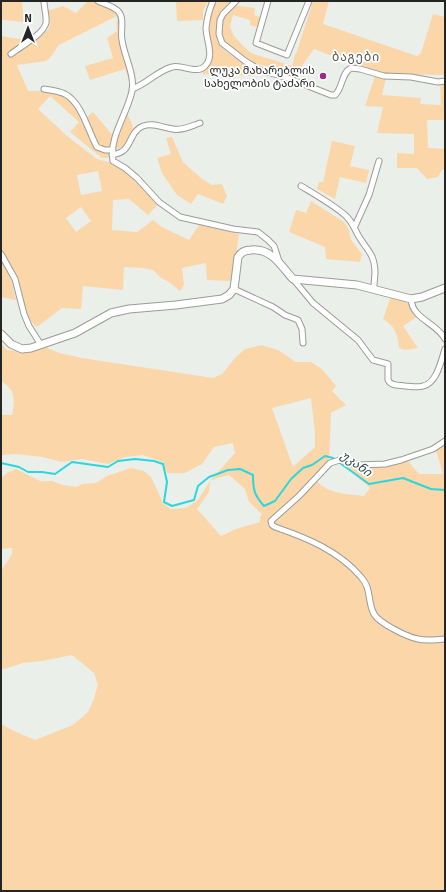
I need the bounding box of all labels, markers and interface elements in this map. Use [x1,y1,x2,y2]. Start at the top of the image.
north arrow [8,8,48,48]
text: N [24,12,32,25]
district label: ბაგები [332,50,380,65]
place label: ლუკა მახარებლის სახელობის ტაძარი [204,64,315,90]
marker: ლუკა მახარებლის სახელობის ტაძარი [318,71,328,81]
water label: უკანი [337,448,375,481]

